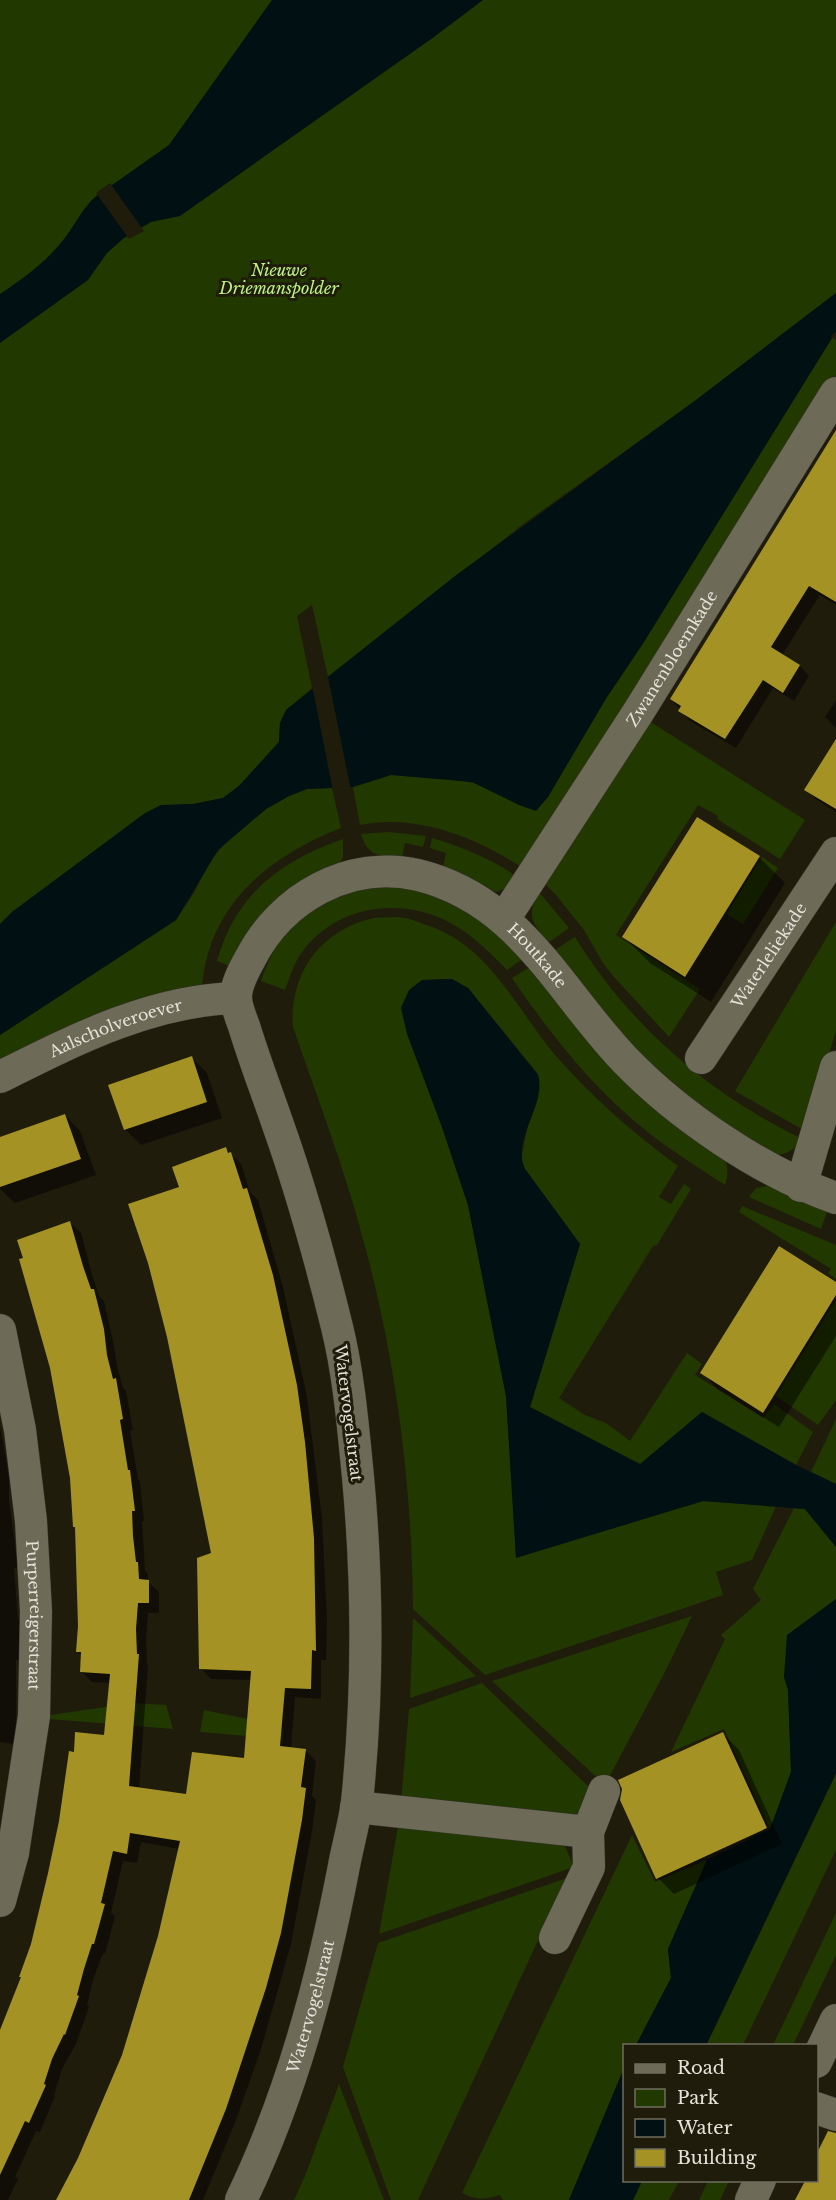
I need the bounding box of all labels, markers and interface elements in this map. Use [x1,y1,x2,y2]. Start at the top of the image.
park label: Nieuwe Driemanspolder [218,260,339,298]
street label: Zwanenbloemkade [622,586,721,730]
street label: Waterleliekade [726,899,811,1013]
street label: Houtkade [503,918,571,992]
street label: Aalscholveroever [45,994,184,1062]
street label: Watervogelstraat [331,1343,367,1483]
street label: Purperreigerstraat [22,1540,46,1691]
street label: Watervogelstraat [282,1938,338,2077]
legend [623,2044,818,2182]
text: Road [677,2057,725,2079]
text: Park [677,2087,719,2109]
text: Water [676,2117,733,2139]
text: Building [677,2147,756,2169]

